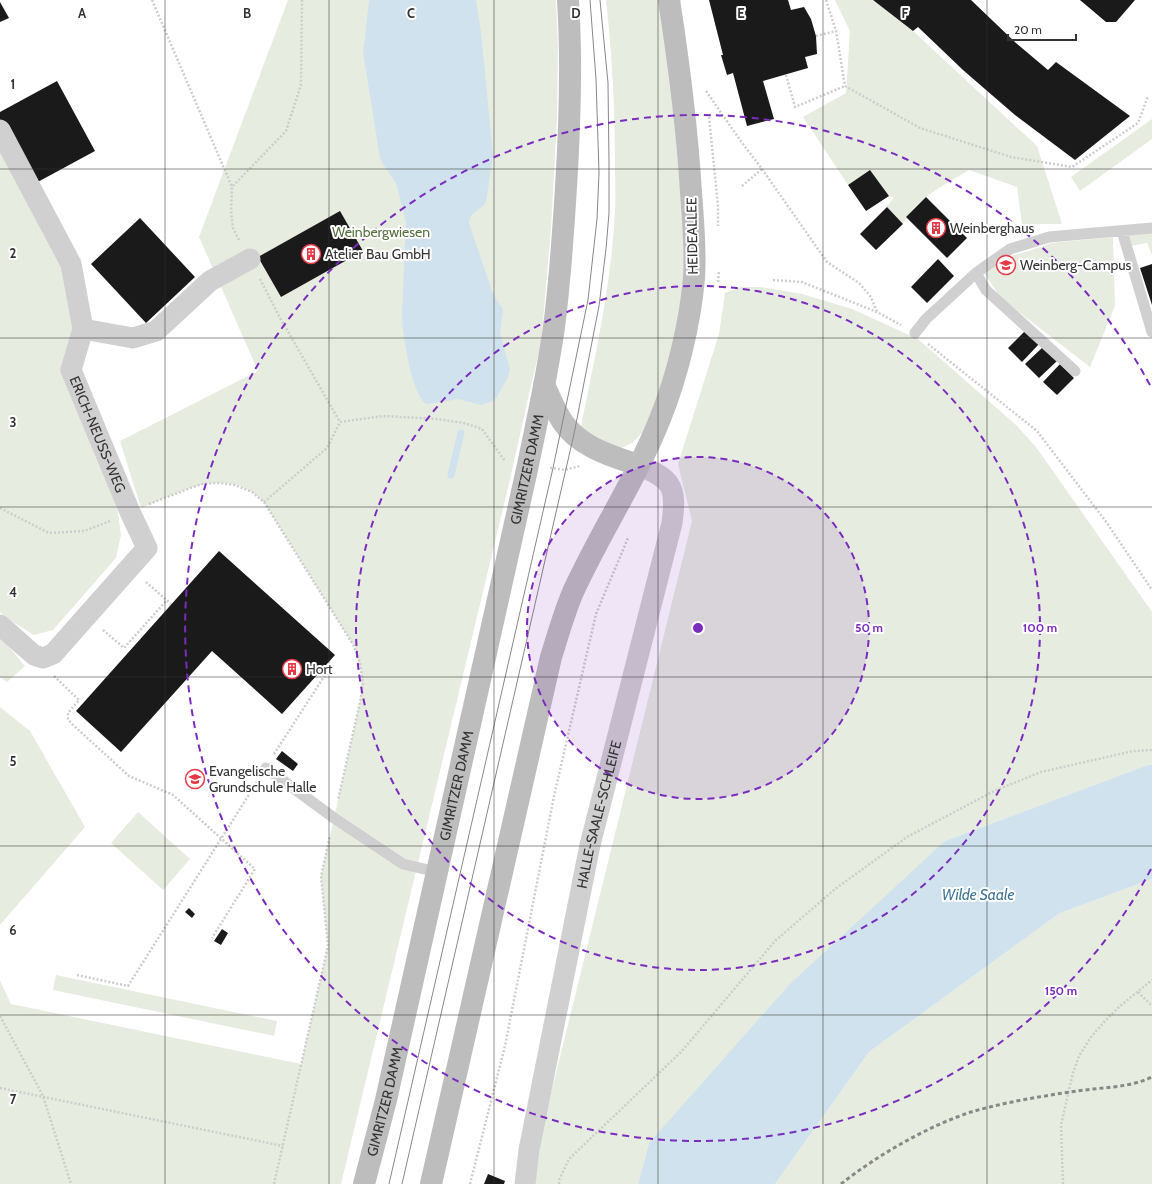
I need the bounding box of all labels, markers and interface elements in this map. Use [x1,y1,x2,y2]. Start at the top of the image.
text: A [78,5,87,21]
text: B [243,5,251,21]
text: C [407,5,415,21]
text: D [571,5,581,21]
text: E [737,5,745,21]
text: F [902,5,909,21]
scale bar [1008,16,1076,42]
text: 20 m [1014,22,1042,37]
text: 1 [11,76,15,92]
street label: HEIDEALLEE [682,197,702,275]
building icon: Weinberghaus [925,217,947,239]
place label: Weinberghaus [950,219,1035,237]
park label: Weinbergwiesen [332,223,430,241]
building icon: Atelier Bau GmbH [300,243,322,265]
text: 2 [10,245,17,261]
place label: Atelier Bau GmbH [325,245,431,263]
school or university icon: Weinberg-Campus [995,254,1017,276]
place label: Weinberg-Campus [1020,256,1132,274]
street label: ERICH-NEUSS-WEG [65,373,130,495]
street label: GIMRITZER DAMM [506,413,547,526]
text: 3 [9,414,17,430]
text: 4 [9,584,17,600]
text: 50 m [855,620,883,635]
text: 100 m [1023,620,1057,635]
centre of rings [691,621,705,635]
building icon: Hort [281,658,303,680]
place label: Hort [306,660,333,678]
street label: GIMRITZER DAMM [435,729,477,842]
street label: HALLE-SAALE-SCHLEIFE [573,738,625,890]
text: 5 [10,753,17,769]
place label: Evangelische Grundschule Halle [209,762,316,796]
school or university icon: Evangelische Grundschule Halle [184,768,206,790]
water label: Wilde Saale [942,886,1014,904]
text: 6 [9,922,17,938]
text: 150 m [1045,983,1077,998]
street label: GIMRITZER DAMM [363,1045,407,1158]
text: 7 [10,1091,17,1107]

